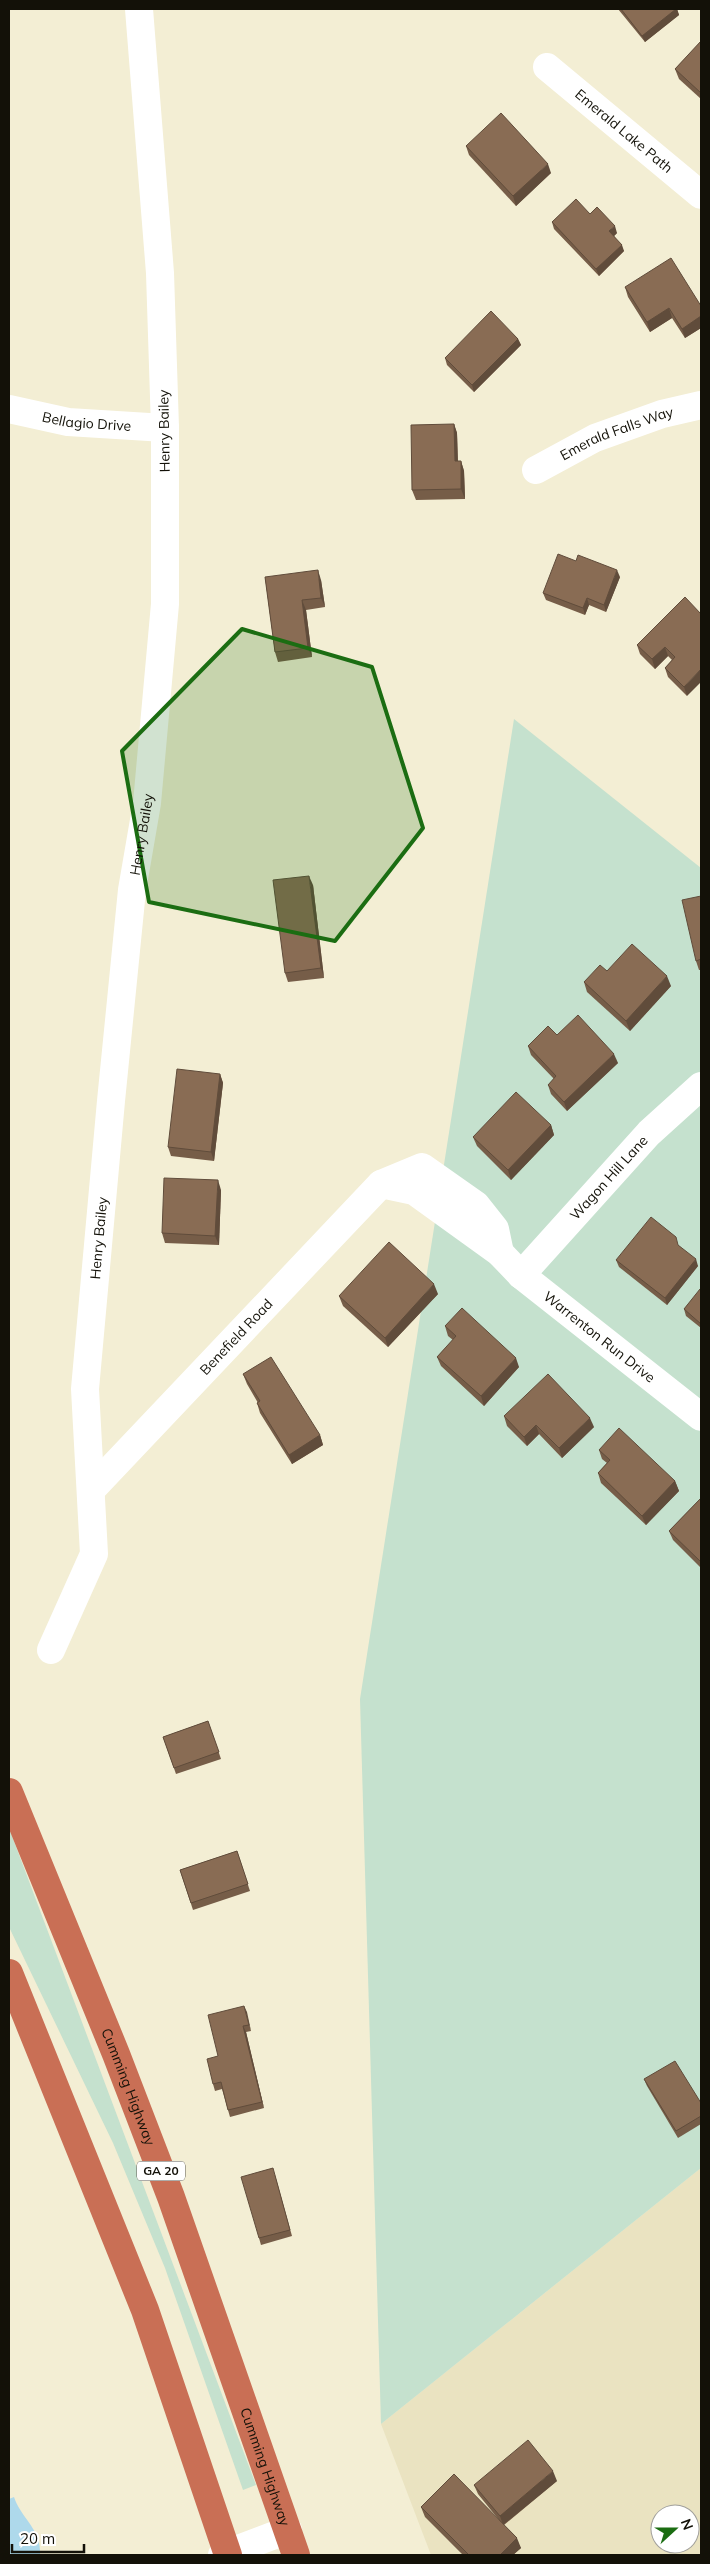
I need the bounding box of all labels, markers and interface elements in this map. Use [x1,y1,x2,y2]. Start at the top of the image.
street label: Emerald Lake Path [571,85,676,177]
street label: Henry Bailey [154,389,174,472]
street label: Emerald Falls Way [557,403,675,464]
street label: Bellagio Drive [40,408,132,435]
street label: Henry Bailey [126,792,157,877]
street label: Wagon Hill Lane [566,1132,651,1224]
street label: Henry Bailey [86,1195,111,1280]
street label: Warrenton Run Drive [540,1287,659,1386]
street label: Benefield Road [196,1295,277,1379]
street label: Cumming Highway [97,2025,159,2148]
road number: GA 20 [137,2162,185,2180]
street label: Cumming Highway [236,2405,294,2529]
north arrow [650,2504,700,2554]
text: N [677,2516,697,2533]
scale bar [12,2522,85,2554]
text: 20 m [20,2529,55,2548]

